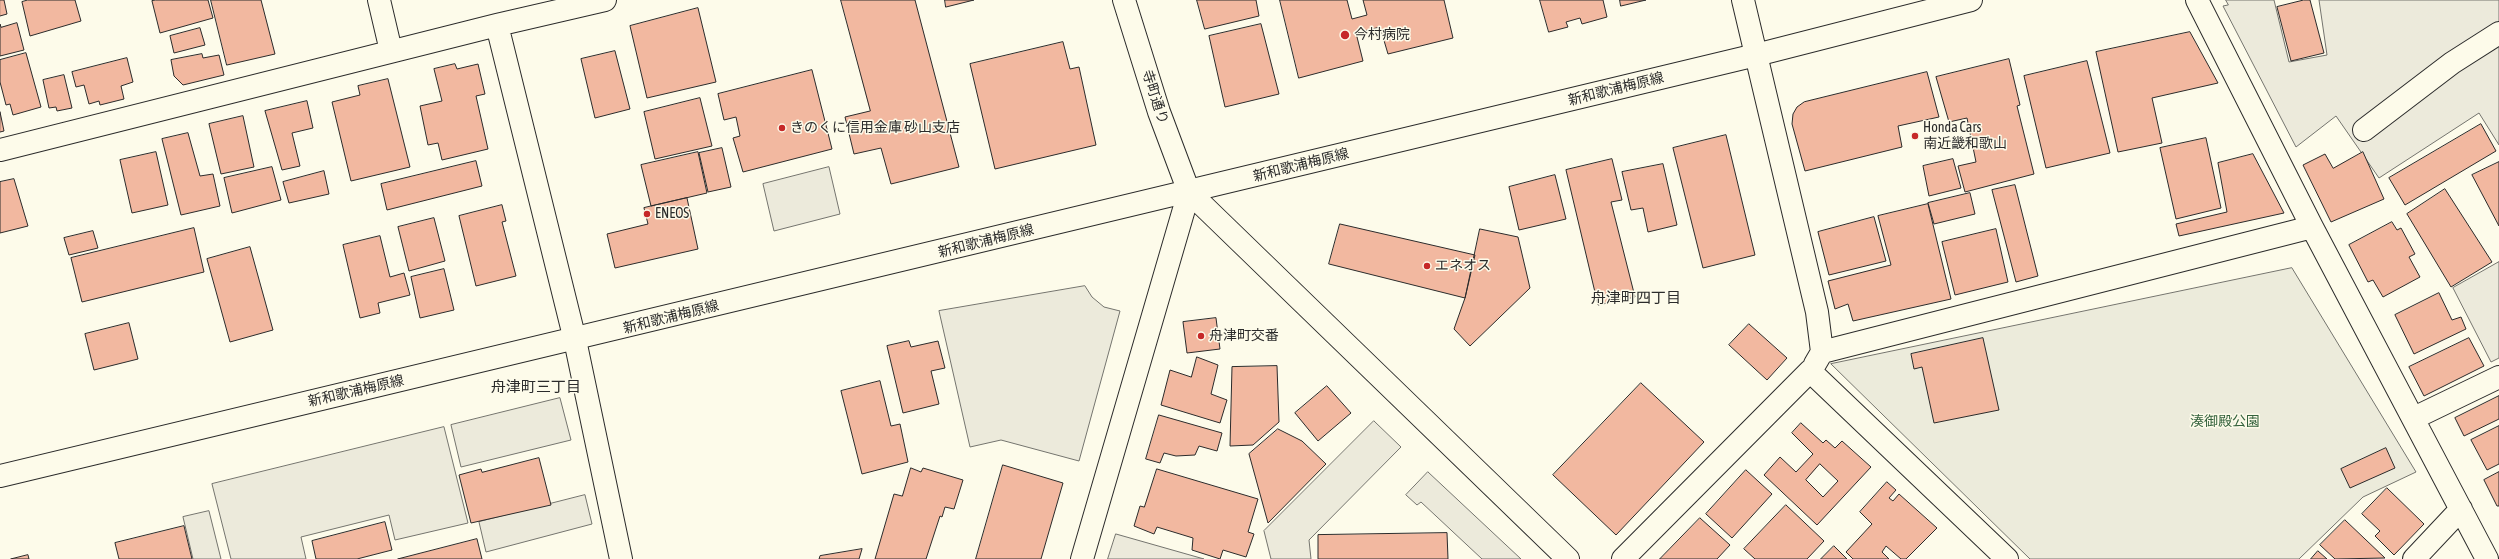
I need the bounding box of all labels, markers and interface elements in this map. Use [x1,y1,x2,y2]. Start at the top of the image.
place label: 今村病院 [1354,27,1410,43]
marker: 今村病院 [1339,29,1351,41]
street label: 寺町通り [1138,68,1172,126]
street label: 新和歌浦梅原線 [1566,69,1666,109]
place label: きのくに信用金庫 砂山支店 [790,120,960,136]
place label: Honda Cars 南近畿和歌山 [1923,120,2007,152]
marker: きのくに信用金庫 砂山支店 [777,123,787,133]
marker: Honda Cars 南近畿和歌山 [1910,131,1920,141]
street label: 新和歌浦梅原線 [1251,145,1351,185]
place label: ENEOS [655,206,689,222]
marker: ENEOS [642,209,652,219]
street label: 新和歌浦梅原線 [936,221,1036,261]
place label: エネオス [1435,258,1491,274]
marker: エネオス [1422,261,1432,271]
district label: 舟津町四丁目 [1591,289,1681,307]
street label: 新和歌浦梅原線 [621,297,721,337]
place label: 舟津町交番 [1209,328,1279,344]
marker: 舟津町交番 [1196,331,1206,341]
street label: 新和歌浦梅原線 [306,372,406,410]
district label: 舟津町三丁目 [491,378,581,396]
park label: 湊御殿公園 [2190,414,2260,430]

